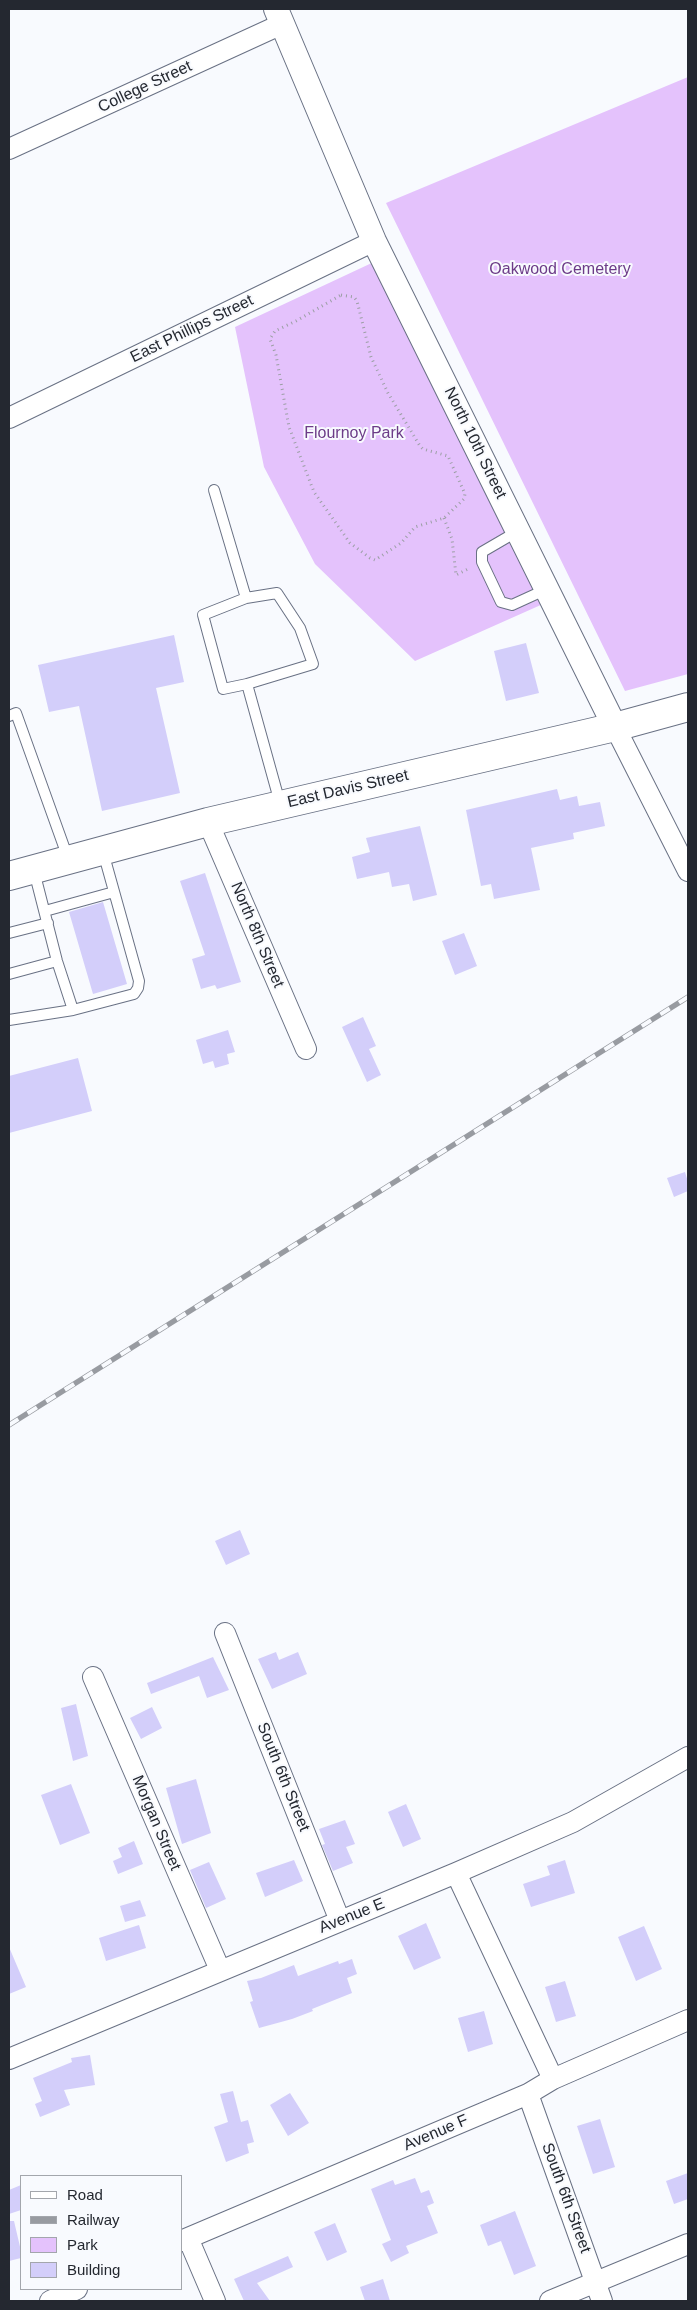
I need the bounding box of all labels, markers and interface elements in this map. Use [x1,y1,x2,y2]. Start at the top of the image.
street label: College Street [95,57,195,117]
park label: Oakwood Cemetery [489,260,631,280]
street label: East Phillips Street [127,291,257,367]
street label: North 10th Street [440,384,510,502]
park label: Flournoy Park [304,424,404,444]
street label: East Davis Street [286,766,410,812]
street label: North 8th Street [226,879,288,991]
street label: South 6th Street [252,1720,314,1834]
street label: Morgan Street [127,1773,185,1873]
street label: Avenue E [316,1894,388,1938]
street label: Avenue F [401,2111,471,2155]
street label: South 6th Street [537,2140,595,2256]
legend [20,2175,182,2290]
text: Road [67,2186,103,2203]
text: Railway [67,2211,120,2228]
text: Park [67,2236,98,2253]
text: Building [67,2261,120,2278]

